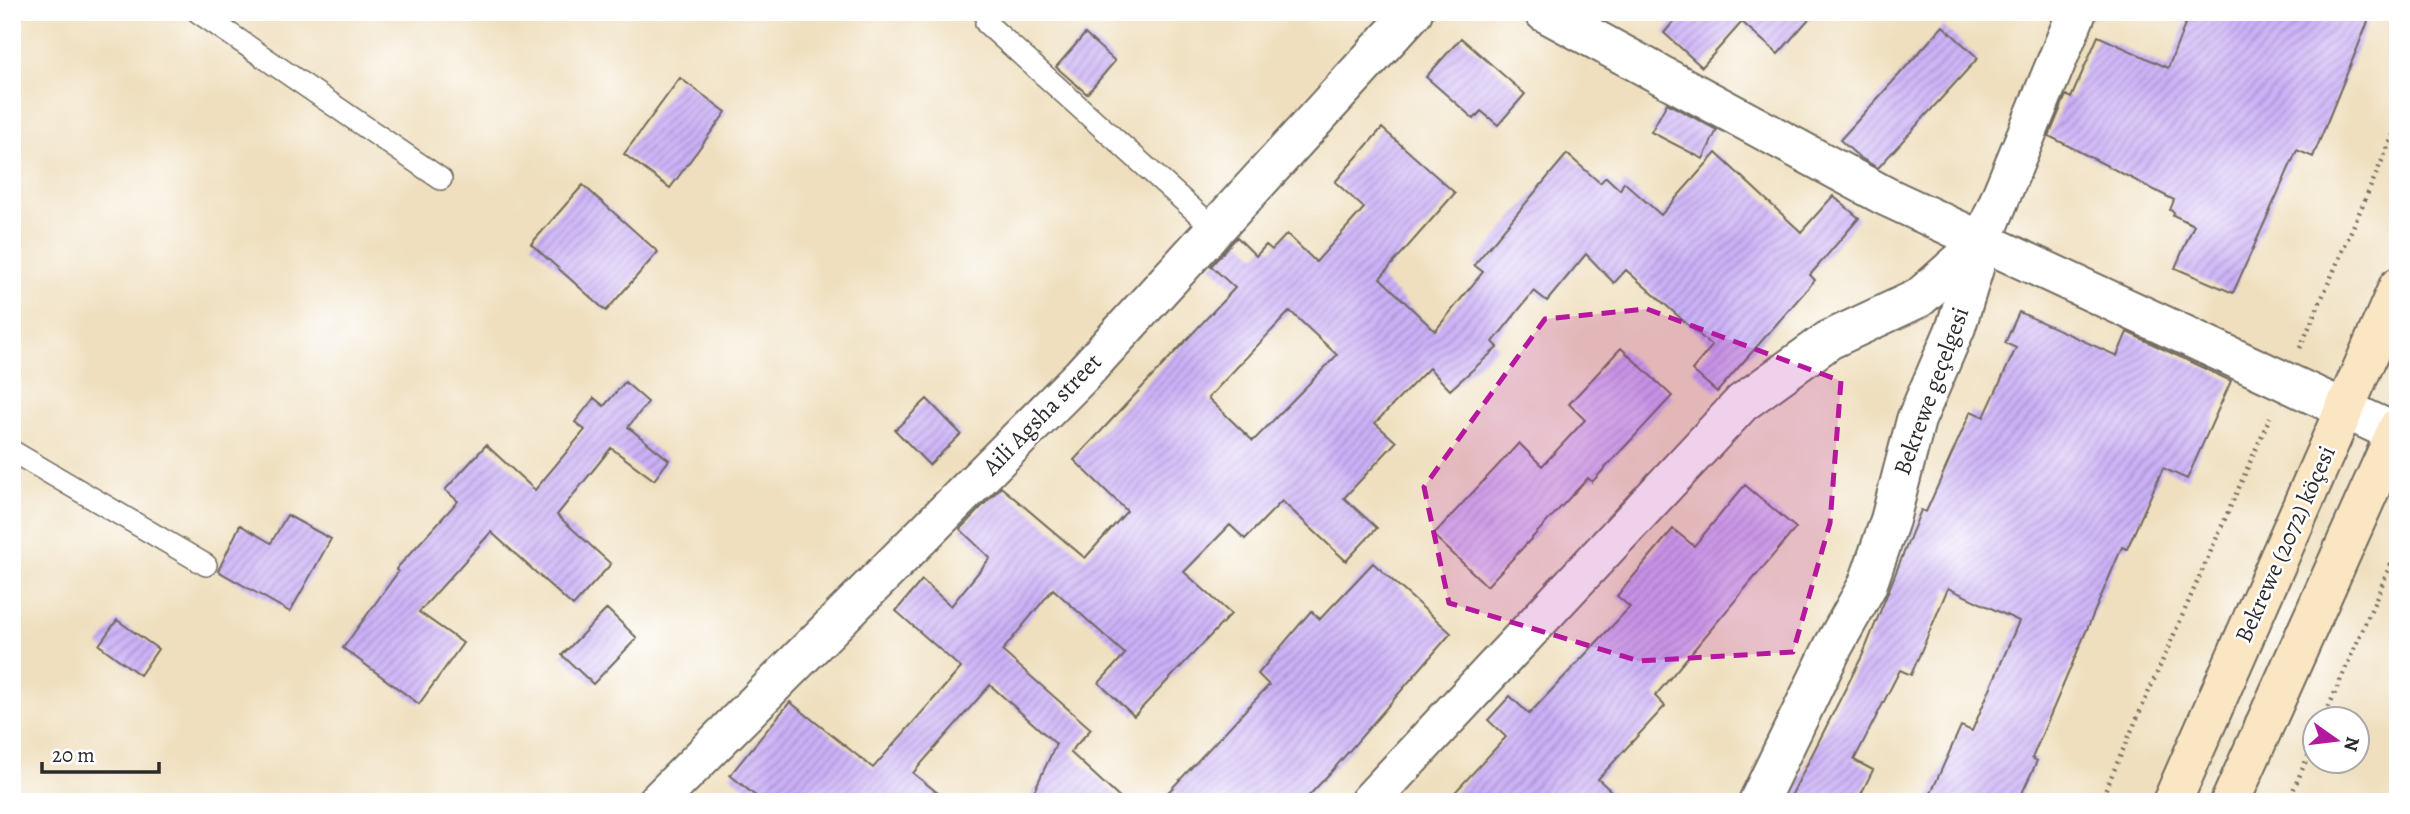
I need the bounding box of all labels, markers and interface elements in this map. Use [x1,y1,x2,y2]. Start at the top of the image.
street label: Bekrewe geçelgesi [1886,302,1976,480]
street label: Aili Agsha street [975,346,1108,483]
street label: Bekrewe (2072) köçesi [2227,440,2343,648]
north arrow [2302,706,2372,776]
scale bar [42,730,159,774]
text: N [2337,734,2366,754]
text: 20 m [52,741,95,769]

